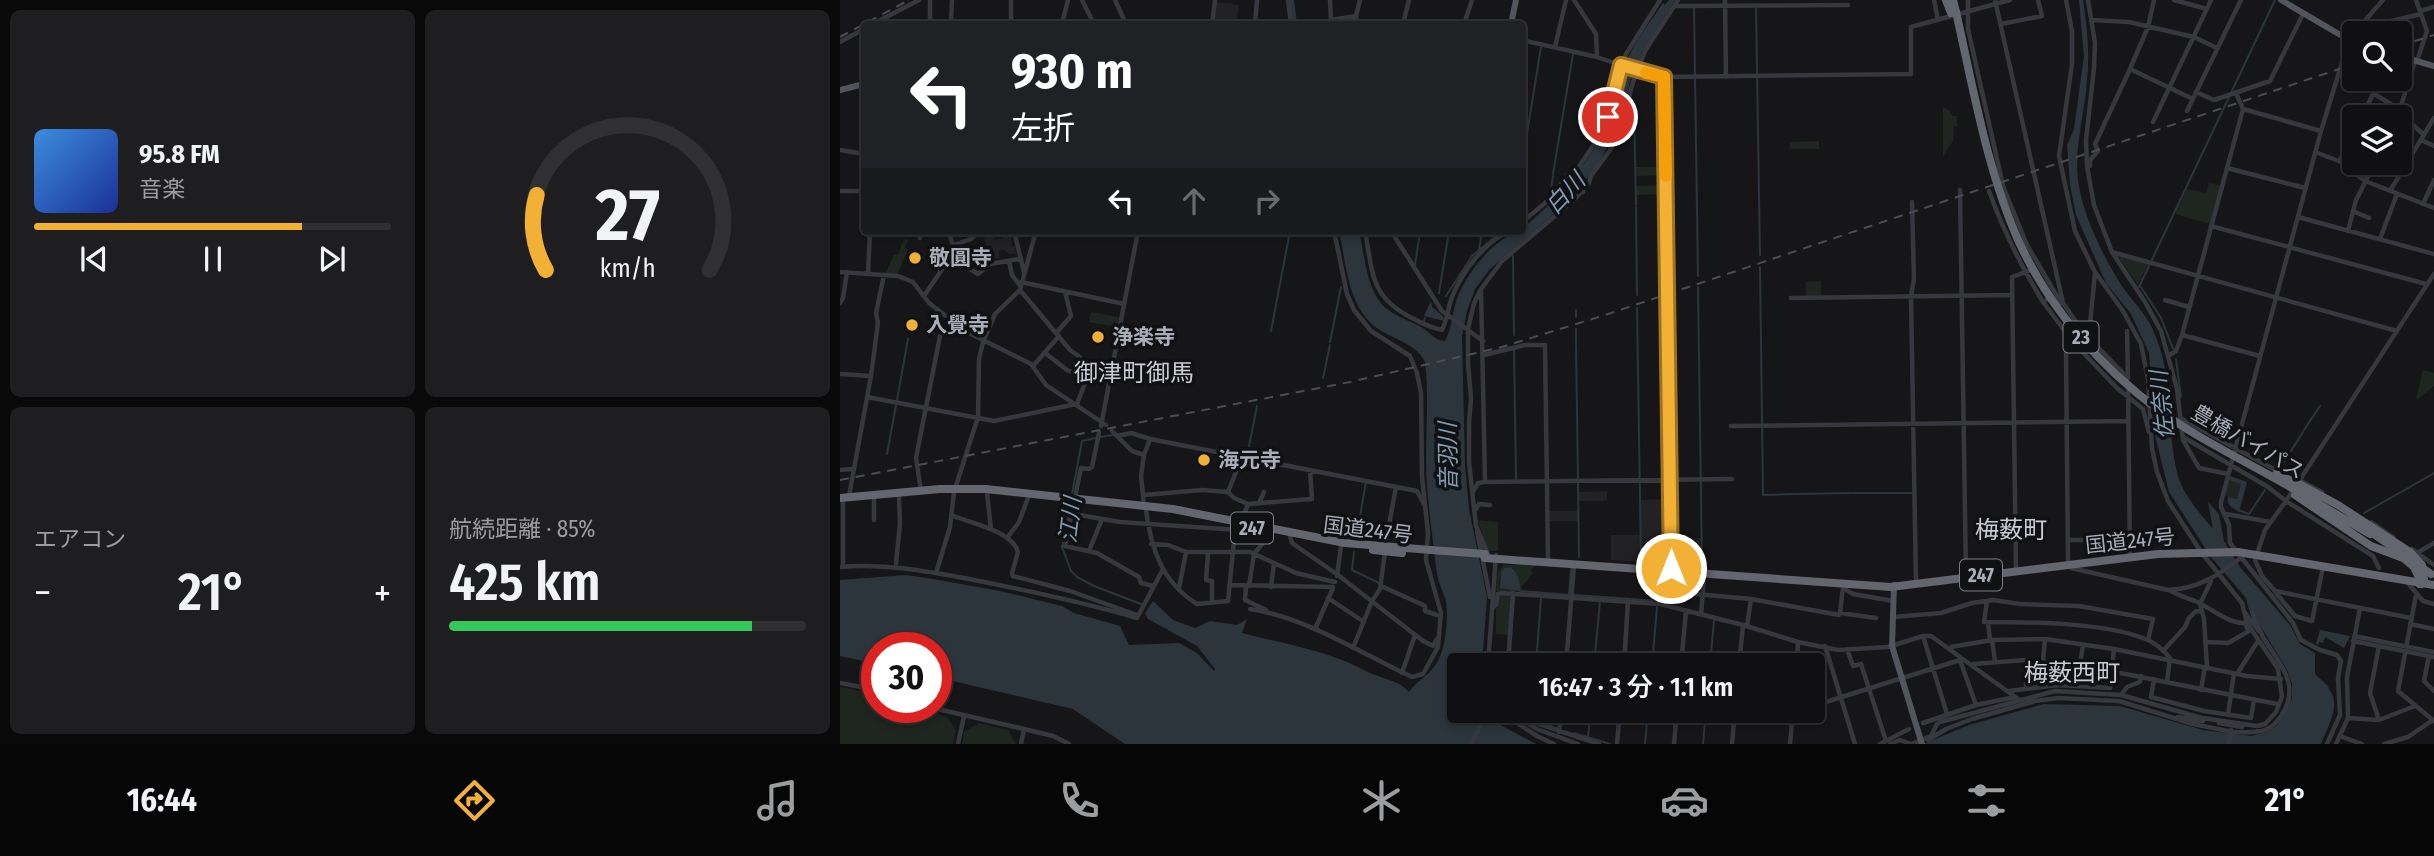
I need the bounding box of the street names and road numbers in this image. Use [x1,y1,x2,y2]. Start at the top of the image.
road number: 23 [2064,322,2098,352]
street label: 豊橋バイパス [2187,399,2309,485]
road number: 247 [1231,512,1273,544]
street label: 国道247号 [1322,512,1414,548]
street label: 国道247号 [2084,523,2176,559]
road number: 247 [1960,560,2002,590]

